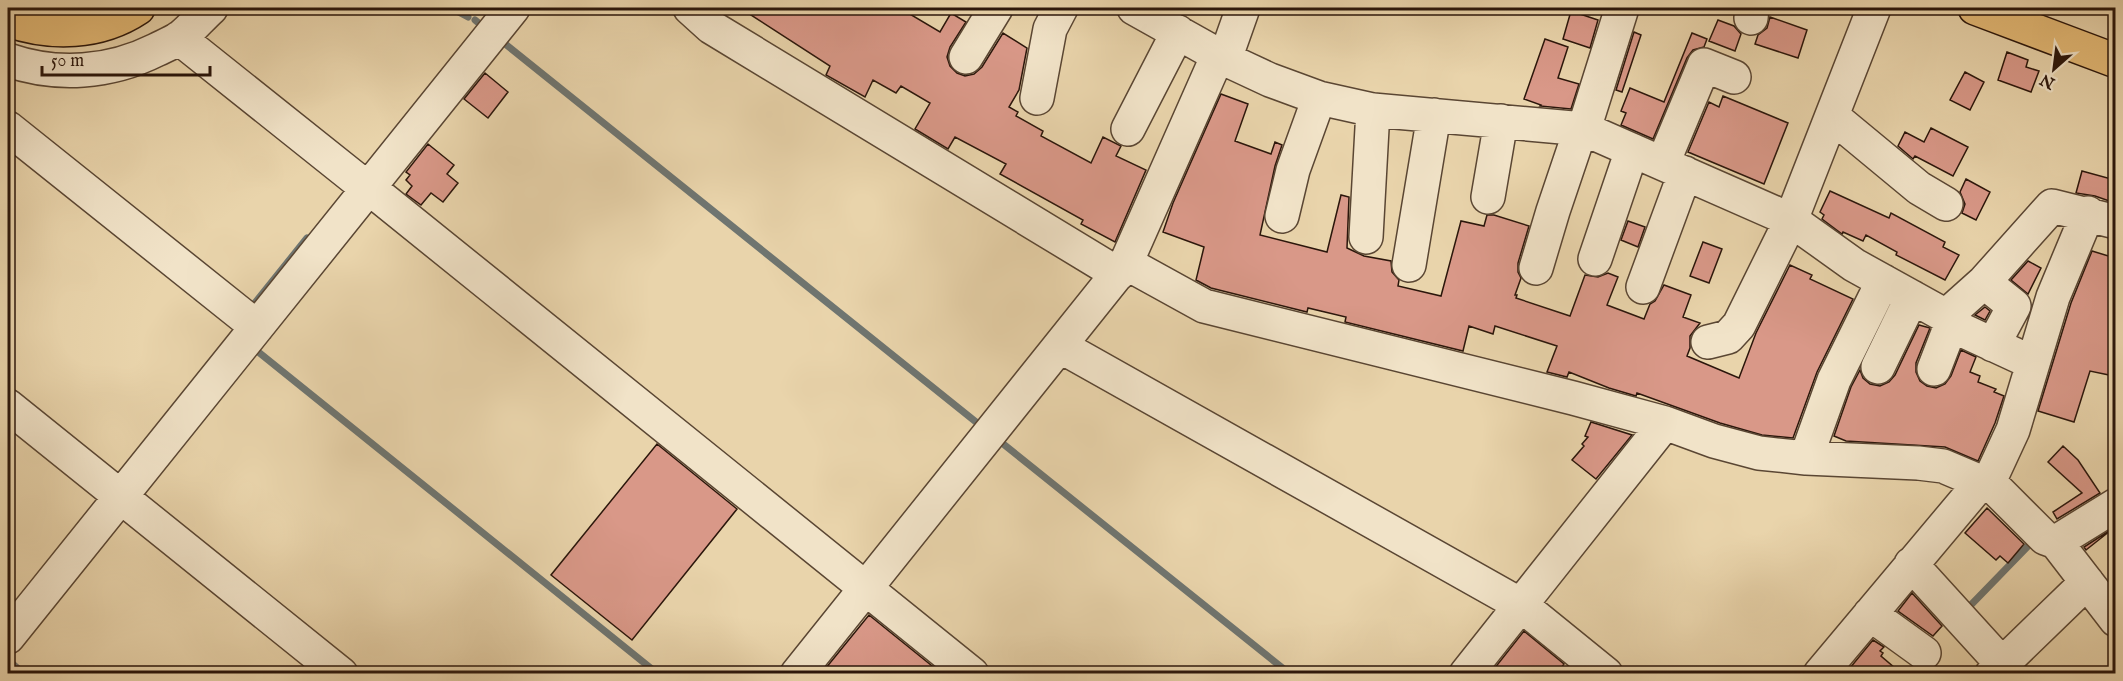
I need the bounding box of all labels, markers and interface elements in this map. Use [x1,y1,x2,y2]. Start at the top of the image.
scale bar [42,39,210,77]
north arrow [2024,39,2084,99]
text: 50 m [51,50,84,73]
text: N [2037,68,2060,93]

